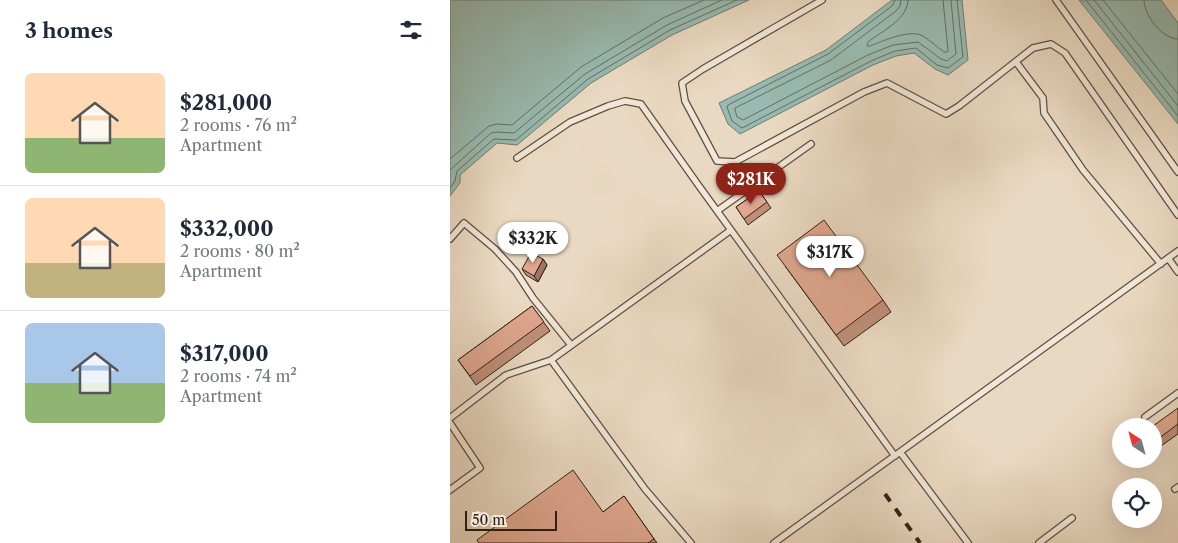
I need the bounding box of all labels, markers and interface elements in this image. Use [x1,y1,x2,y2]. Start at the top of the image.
icon: filters [397,16,425,44]
text: 3 homes [25,18,113,43]
text: $281,000 [180,90,272,115]
icon: home [65,93,125,153]
text: 2 rooms · 76 m² [180,115,297,135]
text: Apartment [180,135,262,155]
pin: $281K [716,162,786,205]
text: $281K [727,169,775,189]
text: $332,000 [180,216,274,241]
icon: home [65,218,125,278]
pin: $332K [498,222,568,264]
text: $332K [508,228,558,248]
pin: $317K [795,236,865,278]
text: 2 rooms · 80 m² [180,241,300,261]
text: $317K [807,242,853,262]
text: Apartment [180,261,262,281]
text: $317,000 [180,341,269,366]
icon: home [65,343,125,403]
text: 2 rooms · 74 m² [180,366,297,386]
text: Apartment [180,386,262,406]
north arrow [1112,418,1162,468]
map controls [1112,418,1162,528]
button: locate [1112,478,1162,528]
scale bar [465,508,558,531]
text: 50 m [472,511,505,529]

